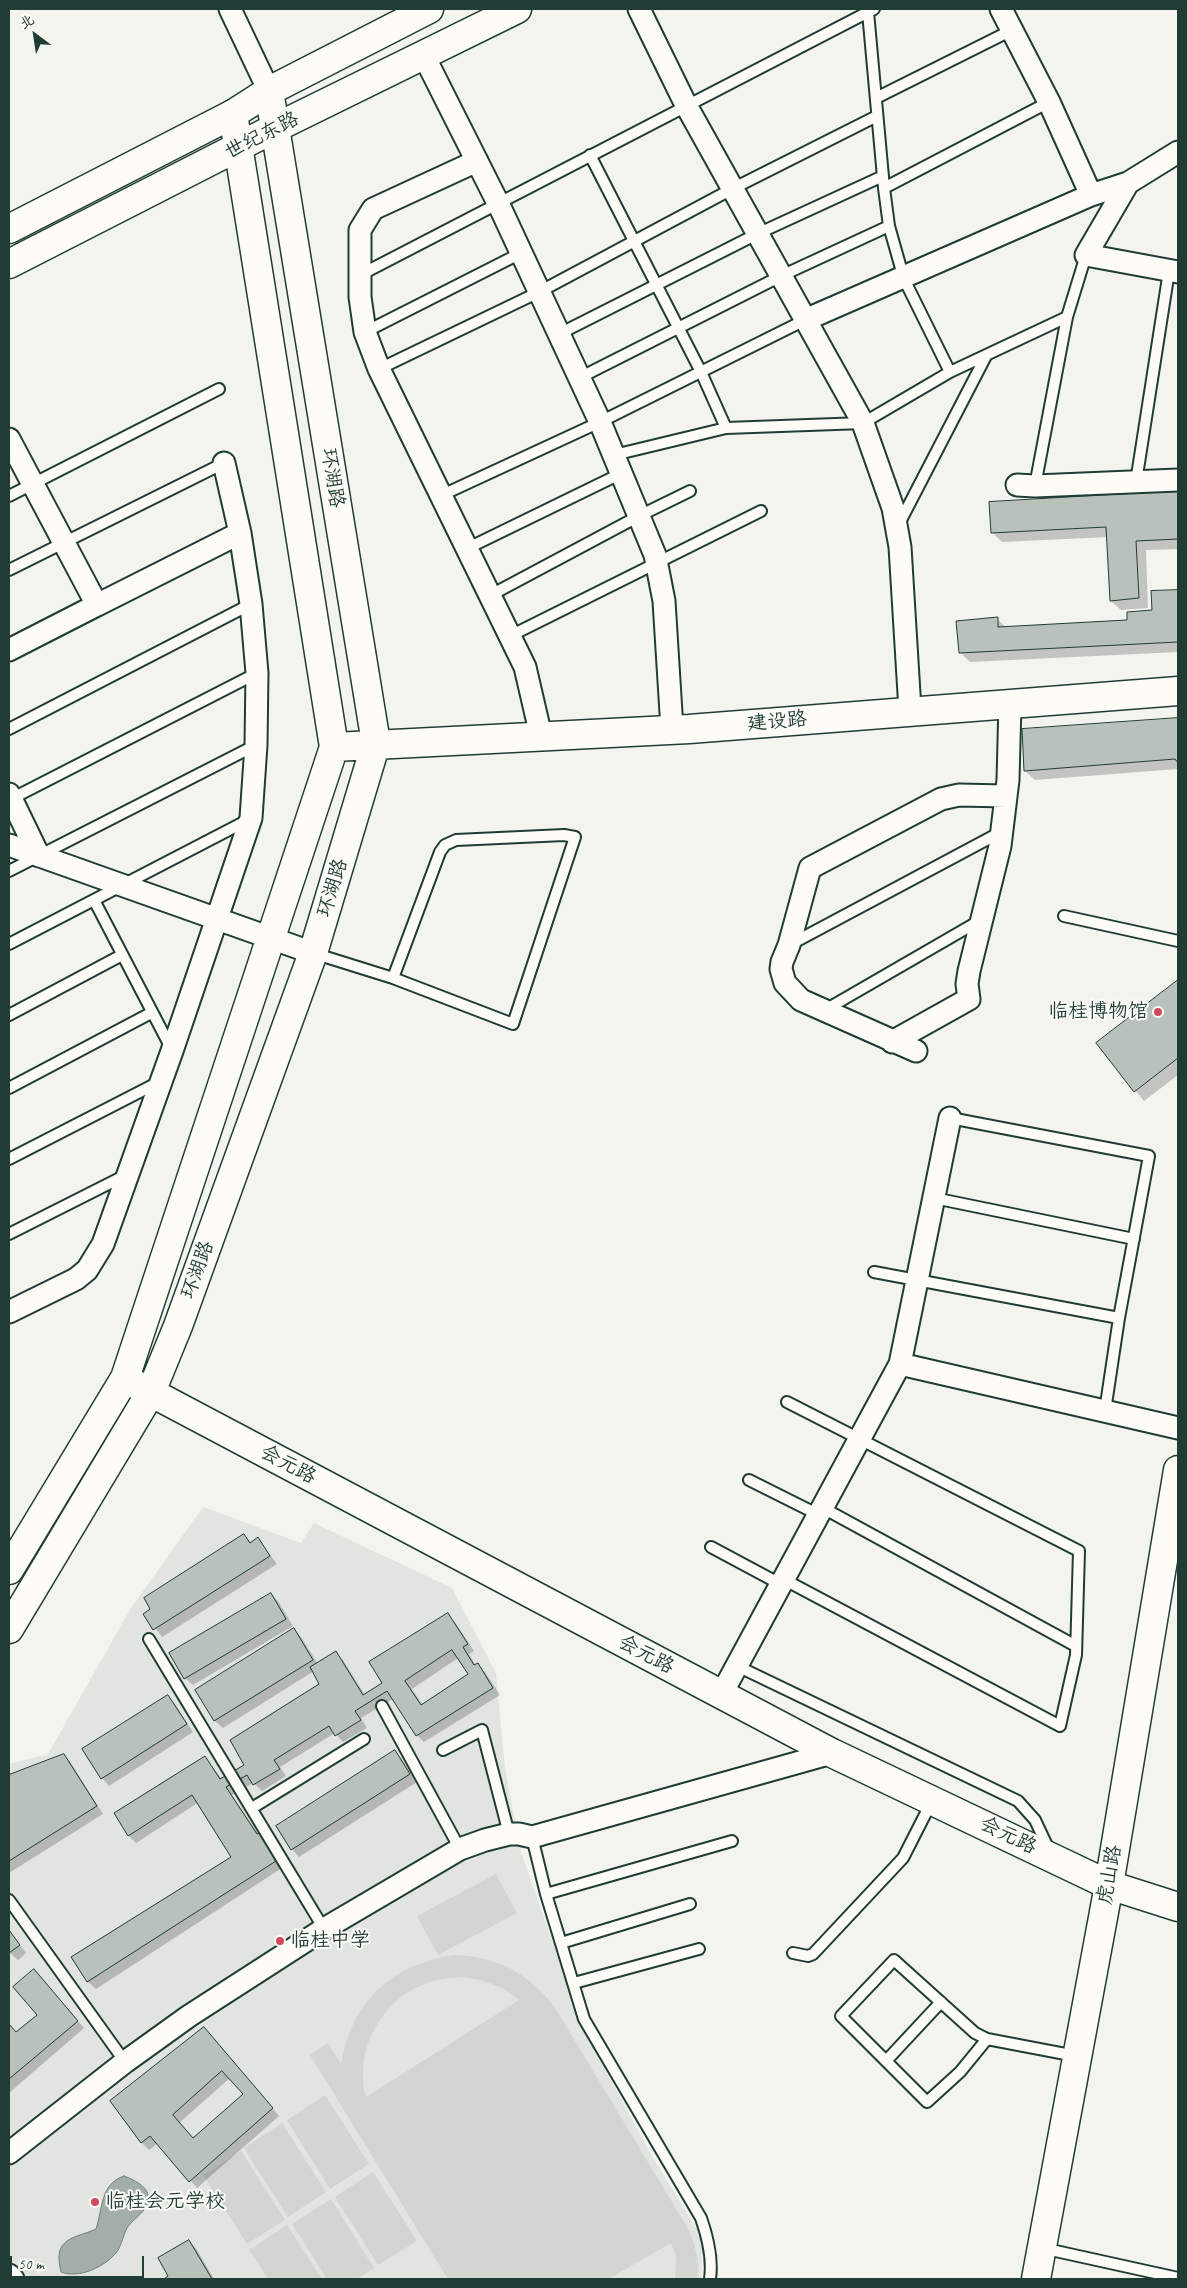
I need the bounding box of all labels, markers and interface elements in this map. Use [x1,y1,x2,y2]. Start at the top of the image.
north arrow [10,10,60,60]
text: 北 [17,11,37,33]
street label: 世纪东路 [221,107,303,165]
street label: 环湖路 [315,446,349,510]
street label: 建设路 [746,707,808,737]
street label: 环湖路 [313,856,353,920]
place label: 临桂博物馆 [1048,1000,1148,1024]
marker: 临桂博物馆 [1152,1006,1164,1018]
street label: 环湖路 [176,1238,220,1302]
street label: 会元路 [256,1440,320,1490]
street label: 会元路 [614,1630,678,1680]
street label: 会元路 [976,1812,1040,1860]
street label: 虎山路 [1093,1843,1127,1907]
place label: 临桂中学 [290,1929,370,1953]
marker: 临桂中学 [274,1935,286,1947]
place label: 临桂会元学校 [105,2190,225,2214]
marker: 临桂会元学校 [89,2196,101,2208]
scale bar [12,2246,146,2278]
text: 50 m [18,2255,44,2274]

